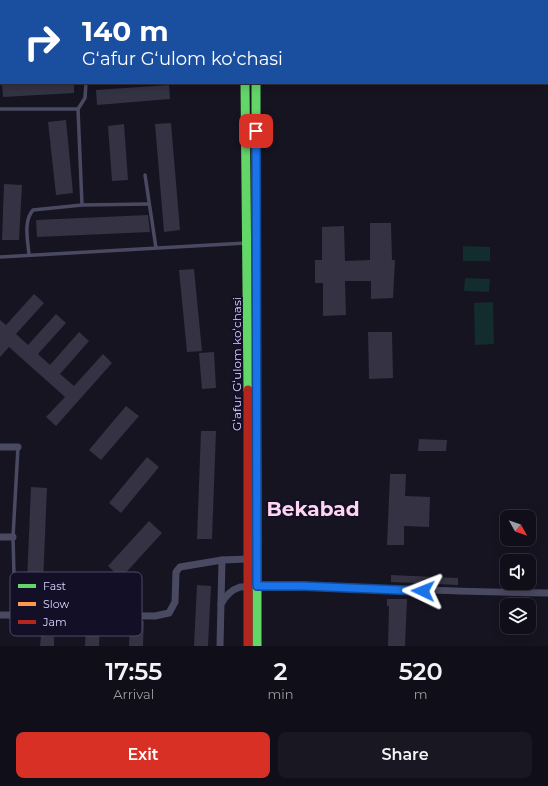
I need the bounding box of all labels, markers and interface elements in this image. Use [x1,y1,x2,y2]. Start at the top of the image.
text: 140 m [82,14,169,48]
icon: right [16,16,68,68]
text: Gʻafur Gʻulom koʻchasi [82,48,283,70]
pin [239,114,273,148]
icon: arrive [245,120,267,142]
street label: Gʻafur Gʻulom koʻchasi [229,297,244,431]
district label: Bekabad [266,497,360,521]
north arrow [500,510,536,546]
map controls [500,510,536,634]
button: sound [500,554,536,590]
position arrow [402,570,444,612]
legend [10,572,142,636]
text: Fast [43,579,67,593]
text: Slow [43,597,69,611]
button: layers [500,598,536,634]
text: Jam [42,615,67,629]
text: 17:55 [105,657,162,686]
text: 2 [273,657,287,686]
text: 520 [399,657,443,686]
text: Arrival [113,686,154,702]
text: min [267,686,294,702]
text: m [414,686,428,702]
button: Exit [16,732,270,778]
button: Share [278,732,532,778]

